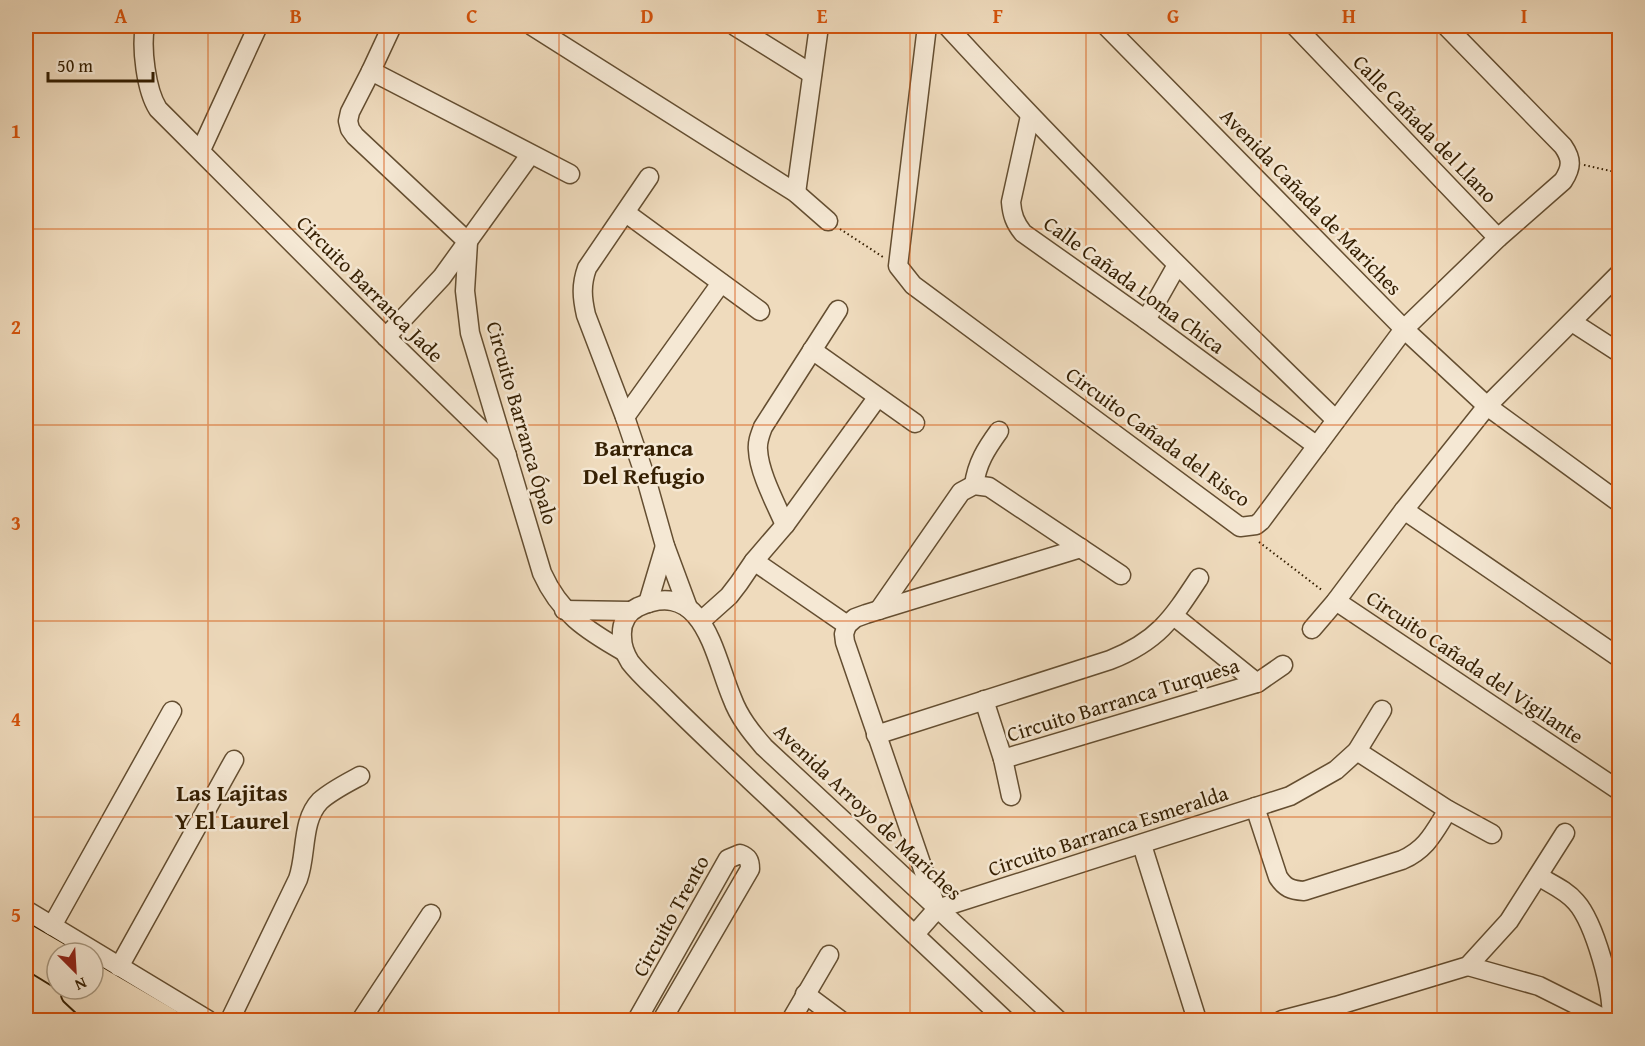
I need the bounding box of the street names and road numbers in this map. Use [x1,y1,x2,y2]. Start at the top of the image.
street label: Calle Cañada del Llano [1346,47,1505,210]
street label: Avenida Cañada de Mariches [1213,101,1409,302]
street label: Circuito Barranca Jade [290,208,451,369]
street label: Calle Cañada Loma Chica [1037,208,1231,361]
street label: Circuito Barranca Ópalo [479,318,566,528]
street label: Circuito Cañada del Risco [1059,359,1257,514]
street label: Circuito Cañada del Vigilante [1360,582,1590,751]
street label: Circuito Barranca Turquesa [1003,649,1243,750]
street label: Avenida Arroyo de Mariches [767,716,969,907]
street label: Circuito Barranca Esmeralda [984,777,1232,884]
street label: Circuito Trento [624,849,717,982]

